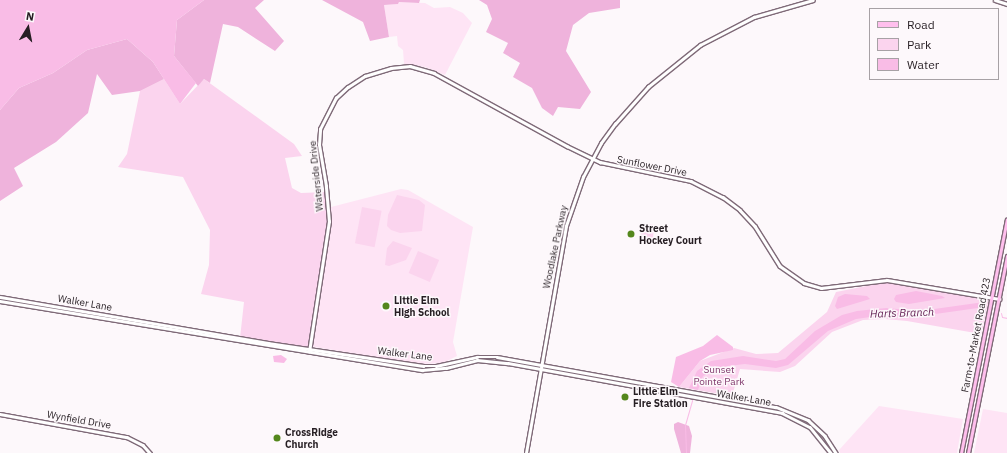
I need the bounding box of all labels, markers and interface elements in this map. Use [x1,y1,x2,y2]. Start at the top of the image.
north arrow [8,8,48,48]
legend [869,8,999,80]
text: N [25,9,35,24]
text: Road [907,17,935,32]
text: Park [907,37,931,52]
text: Water [907,57,939,72]
street label: Waterside Drive [306,140,326,212]
street label: Sunflower Drive [616,153,688,179]
street label: Woodlake Parkway [540,204,570,290]
place label: Street Hockey Court [639,222,702,246]
marker: Street Hockey Court [626,229,636,239]
street label: Farm-to-Market Road 423 [959,276,993,394]
street label: Walker Lane [57,292,113,314]
place label: Little Elm High School [394,294,450,318]
marker: Little Elm High School [381,301,391,311]
water label: Harts Branch [870,305,934,321]
street label: Walker Lane [377,345,433,363]
park label: Sunset Pointe Park [693,363,745,386]
place label: Little Elm Fire Station [633,385,688,408]
street label: Walker Lane [716,387,772,409]
marker: Little Elm Fire Station [620,392,630,402]
street label: Wynfield Drive [46,408,112,432]
place label: CrossRidge Church [285,426,338,450]
marker: CrossRidge Church [272,433,282,443]

